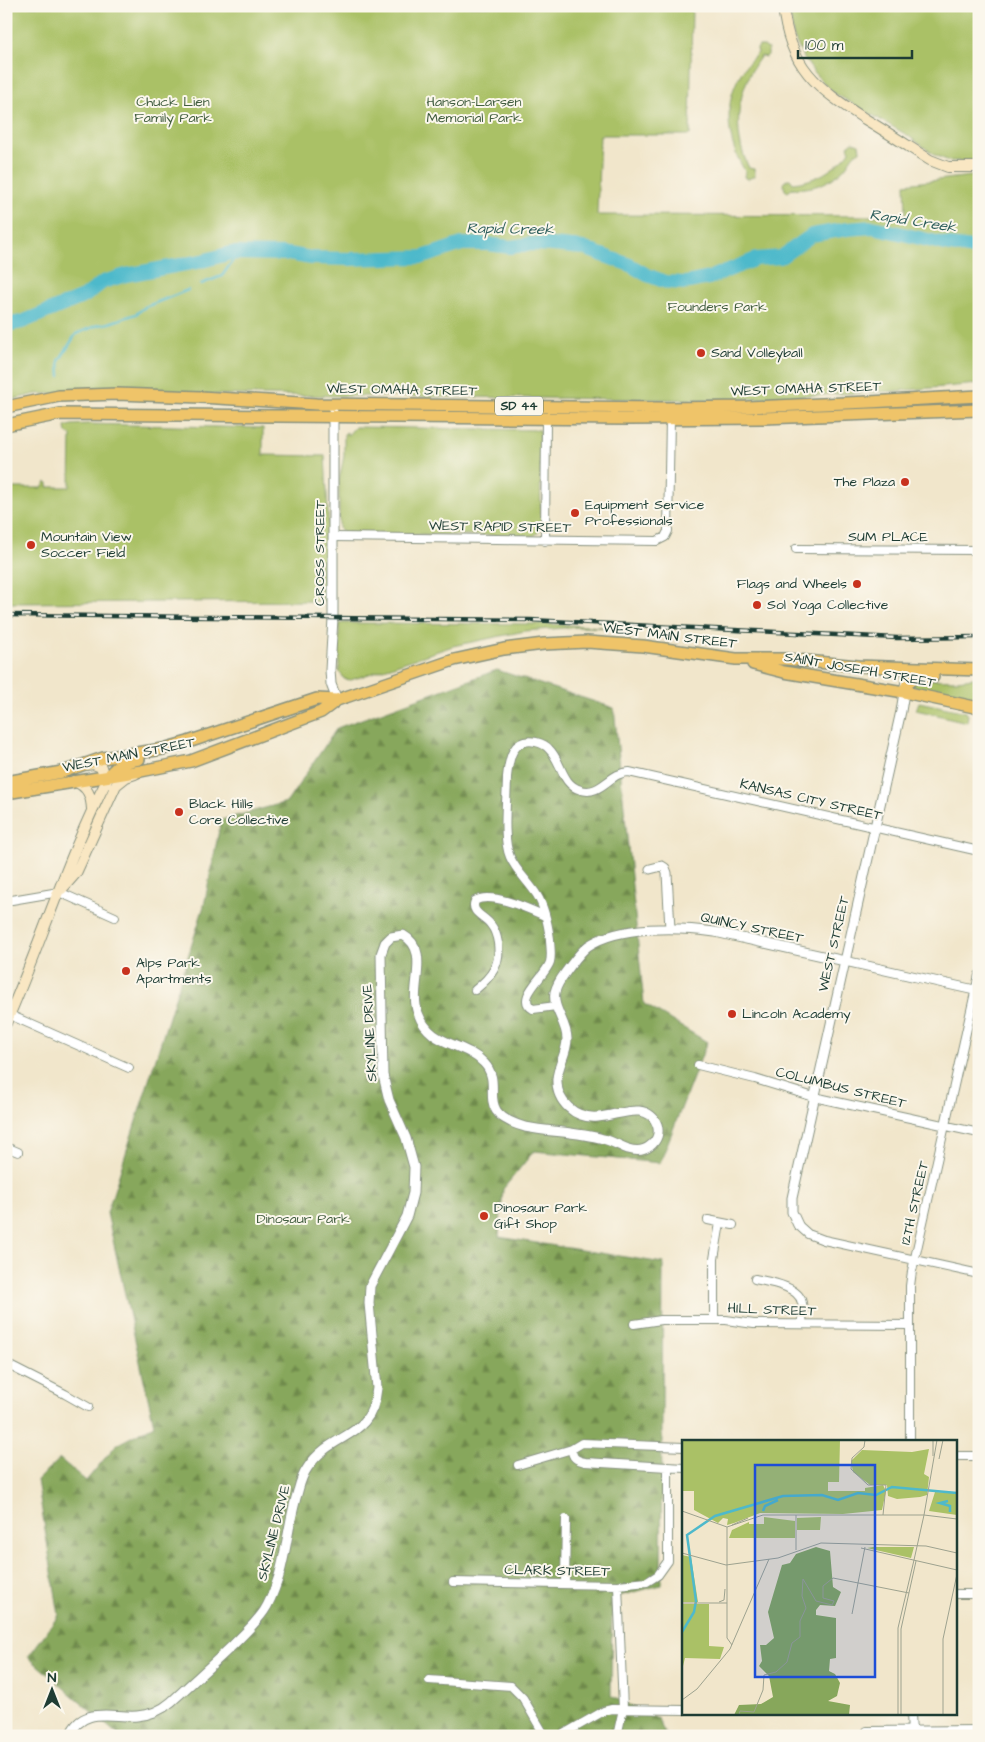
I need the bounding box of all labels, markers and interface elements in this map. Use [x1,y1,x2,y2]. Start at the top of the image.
scale bar [798,28,911,60]
text: 100 m [805,35,844,56]
park label: Chuck Lien Family Park [134,92,212,128]
park label: Hanson-Larsen Memorial Park [426,92,522,128]
water label: Rapid Creek [868,204,958,238]
water label: Rapid Creek [466,218,554,240]
park label: Founders Park [667,297,767,317]
place label: Sand Volleyball [711,343,803,363]
marker: Sand Volleyball [695,347,707,359]
street label: WEST OMAHA STREET [730,376,882,402]
street label: WEST OMAHA STREET [326,379,478,401]
road number: SD 44 [495,396,543,416]
place label: The Plaza [834,472,895,492]
marker: The Plaza [899,476,911,488]
place label: Equipment Service Professionals [585,495,705,531]
street label: CROSS STREET [310,500,330,606]
marker: Equipment Service Professionals [569,507,581,519]
street label: WEST RAPID STREET [429,516,572,538]
place label: Mountain View Soccer Field [41,527,132,563]
street label: SUM PLACE [848,527,929,547]
marker: Mountain View Soccer Field [25,539,37,551]
place label: Flags and Wheels [737,574,847,594]
marker: Flags and Wheels [851,578,863,590]
place label: Sol Yoga Collective [767,595,889,615]
marker: Sol Yoga Collective [751,599,763,611]
street label: WEST MAIN STREET [602,618,738,654]
street label: SAINT JOSEPH STREET [783,647,937,693]
street label: WEST MAIN STREET [61,732,197,778]
street label: KANSAS CITY STREET [738,774,884,826]
place label: Black Hills Core Collective [189,794,289,830]
marker: Black Hills Core Collective [173,806,185,818]
street label: WEST STREET [813,894,855,994]
street label: QUINCY STREET [699,907,806,949]
place label: Alps Park Apartments [136,953,211,989]
marker: Alps Park Apartments [120,965,132,977]
street label: SKYLINE DRIVE [357,983,383,1082]
place label: Lincoln Academy [742,1004,851,1024]
marker: Lincoln Academy [726,1008,738,1020]
street label: COLUMBUS STREET [774,1062,909,1114]
street label: 12TH STREET [896,1159,934,1247]
place label: Dinosaur Park Gift Shop [494,1198,587,1234]
park label: Dinosaur Park [256,1209,350,1229]
marker: Dinosaur Park Gift Shop [478,1210,490,1222]
street label: HILL STREET [727,1298,817,1322]
inset map [682,1440,958,1714]
street label: SKYLINE DRIVE [252,1483,296,1583]
street label: CLARK STREET [504,1560,610,1582]
north arrow [28,1664,78,1714]
text: N [48,1668,57,1688]

